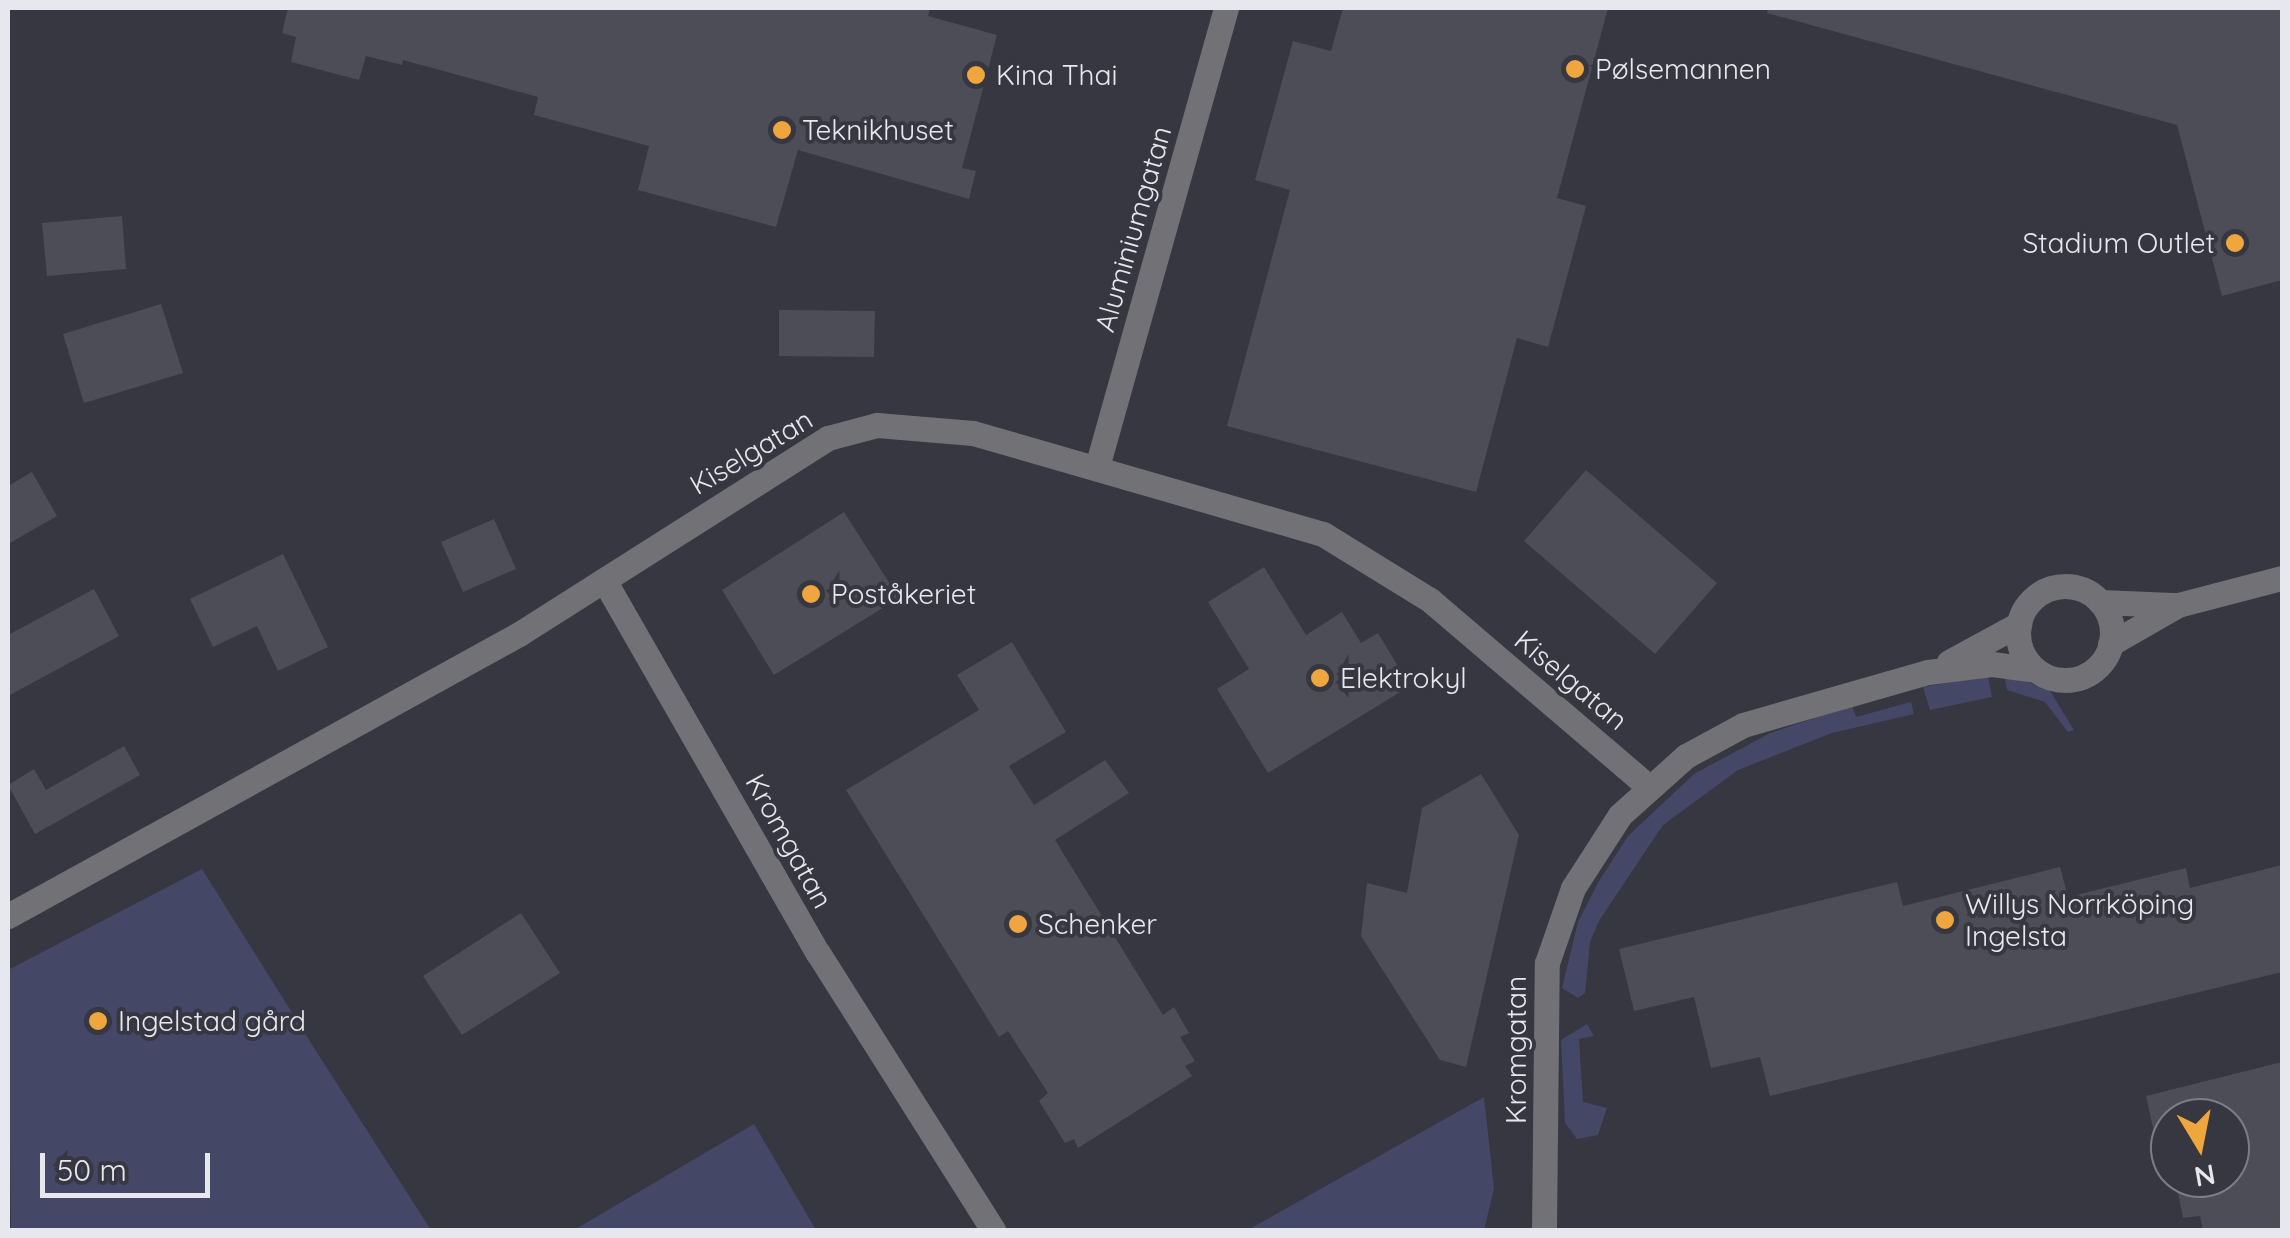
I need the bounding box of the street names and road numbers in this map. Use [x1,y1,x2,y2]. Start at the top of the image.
street label: Aluminiumgatan [1088,122,1178,336]
street label: Kiselgatan [684,402,818,502]
street label: Kiselgatan [1508,623,1634,737]
street label: Kromgatan [738,768,840,914]
street label: Kromgatan [1499,976,1533,1124]

